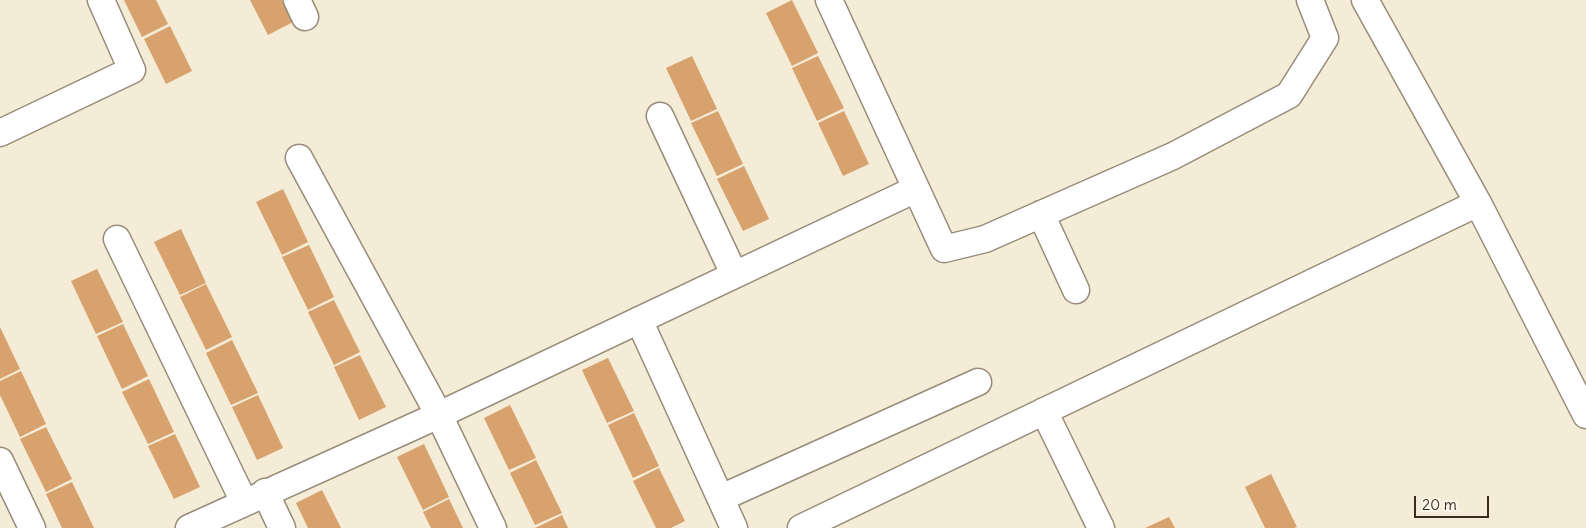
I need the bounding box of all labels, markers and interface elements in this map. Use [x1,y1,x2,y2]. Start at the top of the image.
scale bar [1416,486,1491,518]
text: 20 m [1422,495,1457,514]

